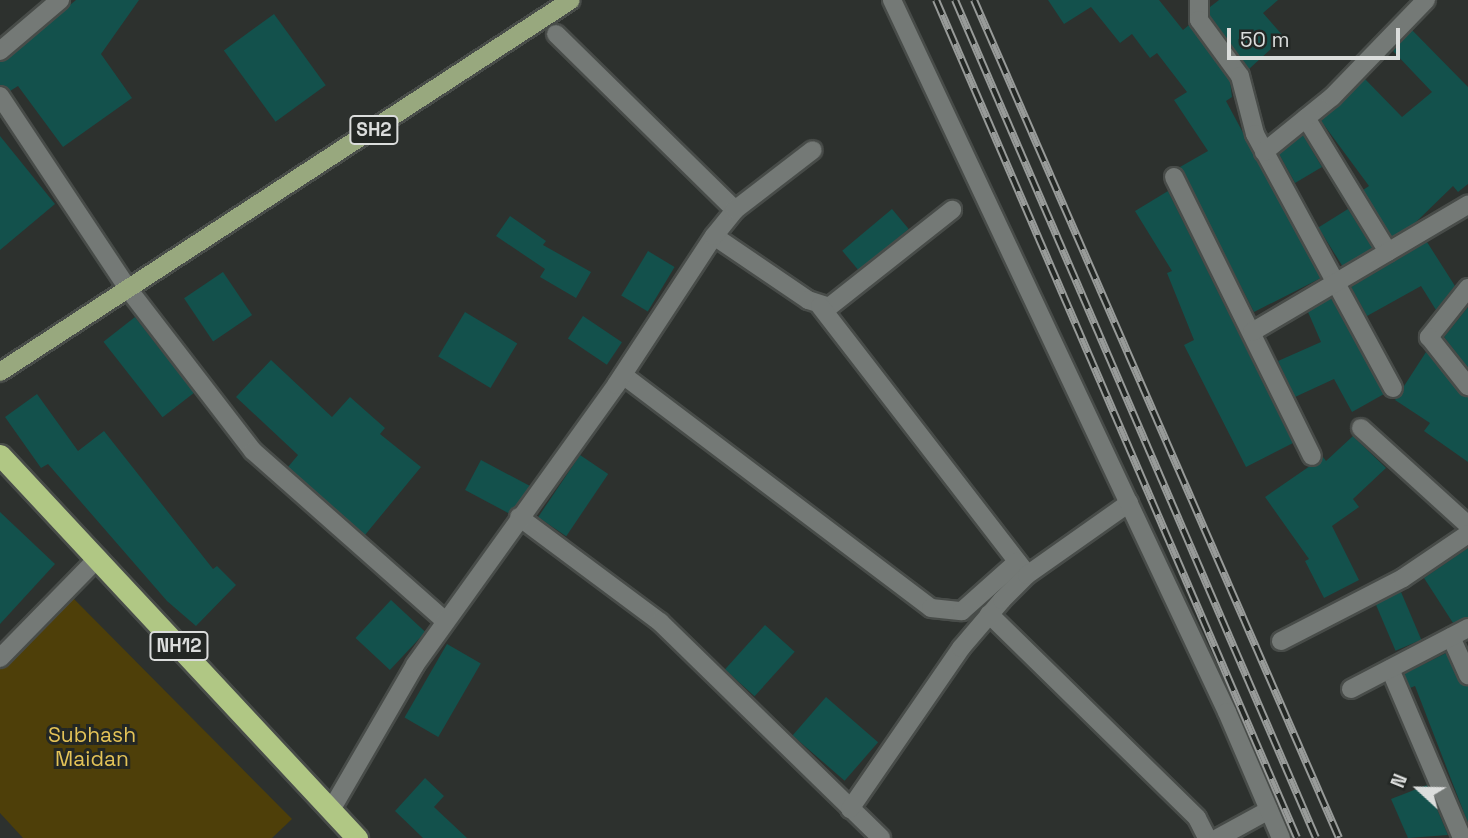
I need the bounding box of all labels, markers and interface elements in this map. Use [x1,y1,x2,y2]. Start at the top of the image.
scale bar [1230,14,1403,58]
text: 50 m [1240,26,1290,53]
road number: SH2 [348,114,400,146]
road number: NH12 [149,631,209,662]
park label: Subhash Maidan [48,722,136,772]
north arrow [1384,754,1454,824]
text: N [1385,770,1413,792]

